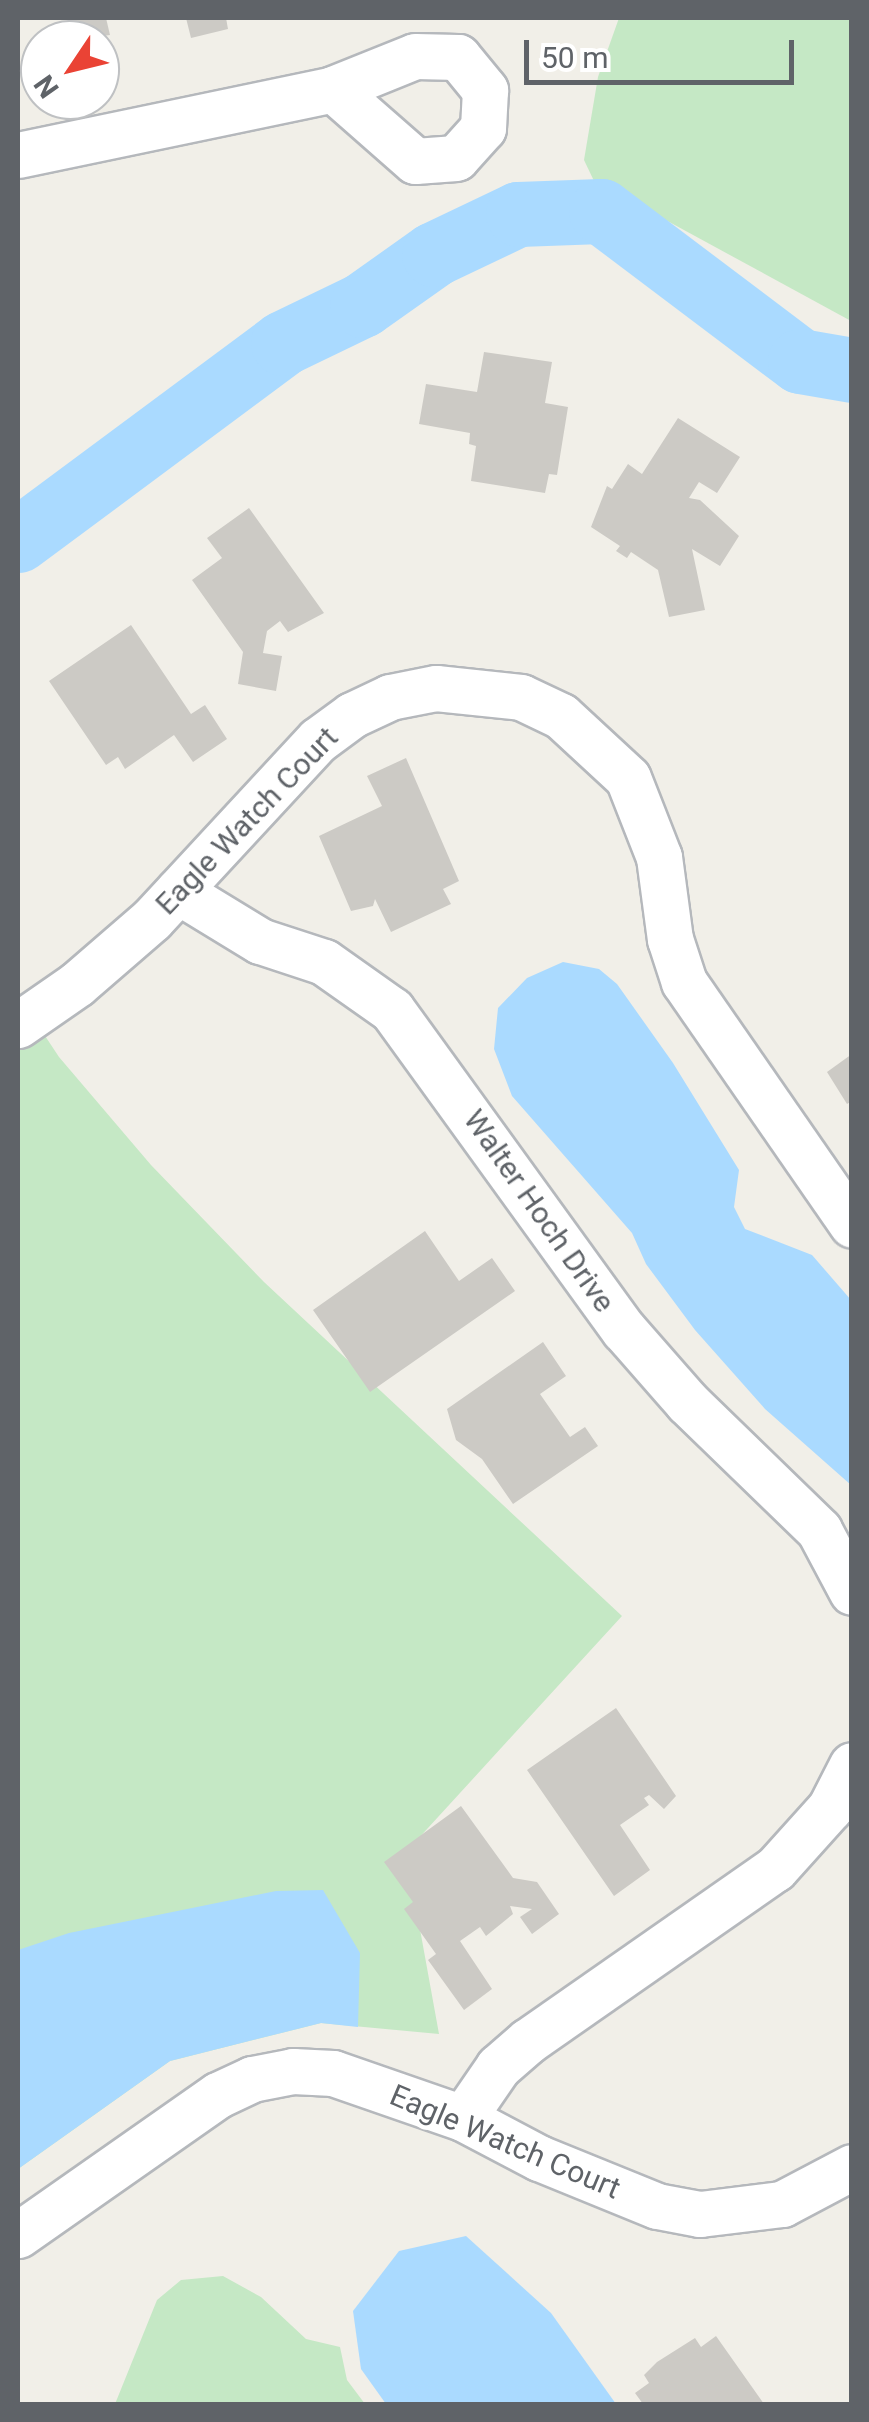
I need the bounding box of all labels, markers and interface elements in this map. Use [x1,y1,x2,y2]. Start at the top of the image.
north arrow [20,20,120,120]
scale bar [529,20,799,82]
text: 50 m [541,40,608,75]
text: N [27,69,66,104]
street label: Eagle Watch Court [148,720,346,922]
street label: Walter Hoch Drive [456,1103,622,1319]
street label: Eagle Watch Court [384,2077,626,2207]

